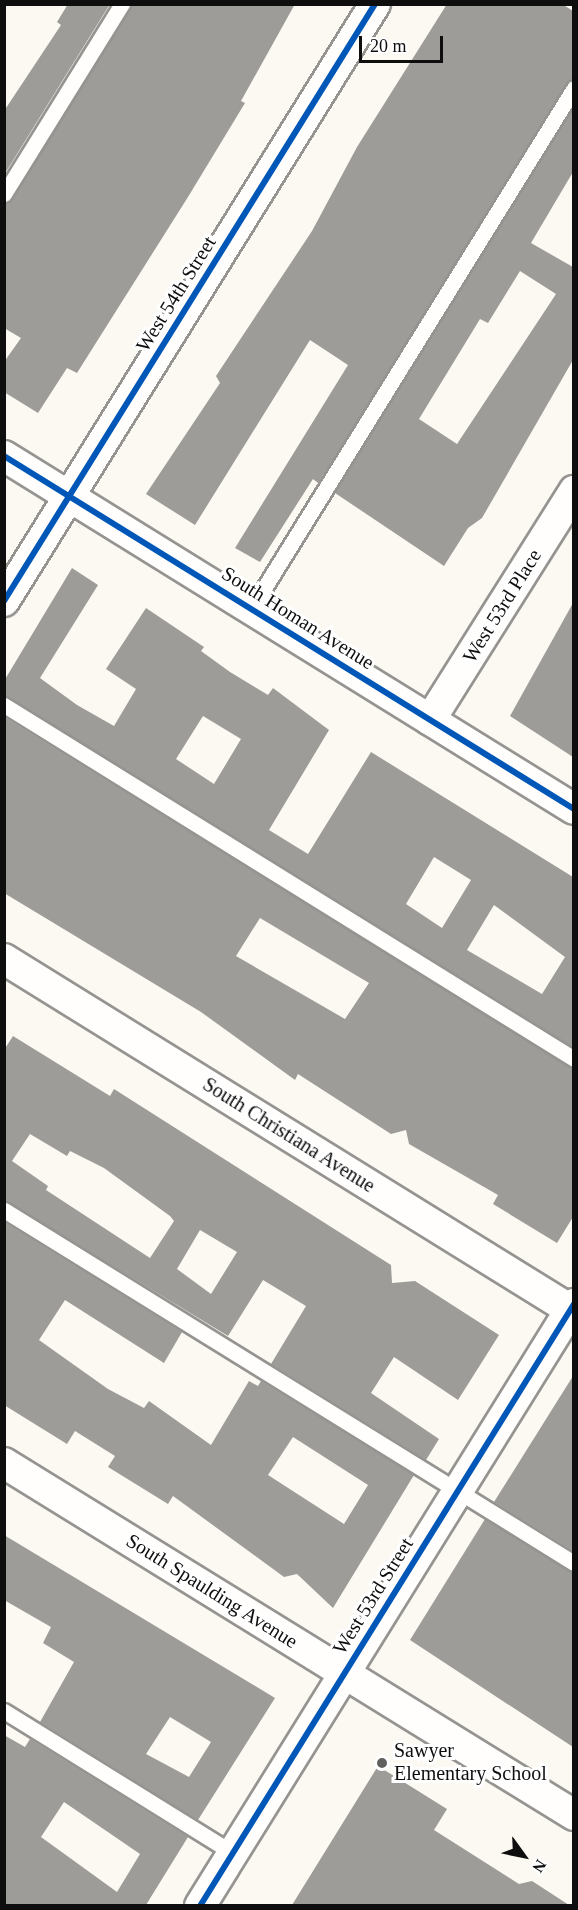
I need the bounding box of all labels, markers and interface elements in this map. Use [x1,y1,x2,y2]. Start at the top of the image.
scale bar [362,24,446,62]
text: 20 m [370,36,407,56]
street label: West 54th Street [131,232,221,356]
street label: West 53rd Place [458,545,546,667]
street label: South Homan Avenue [217,561,379,675]
street label: South Christiana Avenue [198,1072,380,1198]
street label: South Spaulding Avenue [121,1528,303,1654]
street label: West 53rd Street [328,1533,418,1659]
place label: Sawyer Elementary School [394,1739,547,1786]
marker: Sawyer Elementary School [375,1756,389,1770]
north arrow [494,1826,554,1886]
text: N [529,1857,550,1876]

